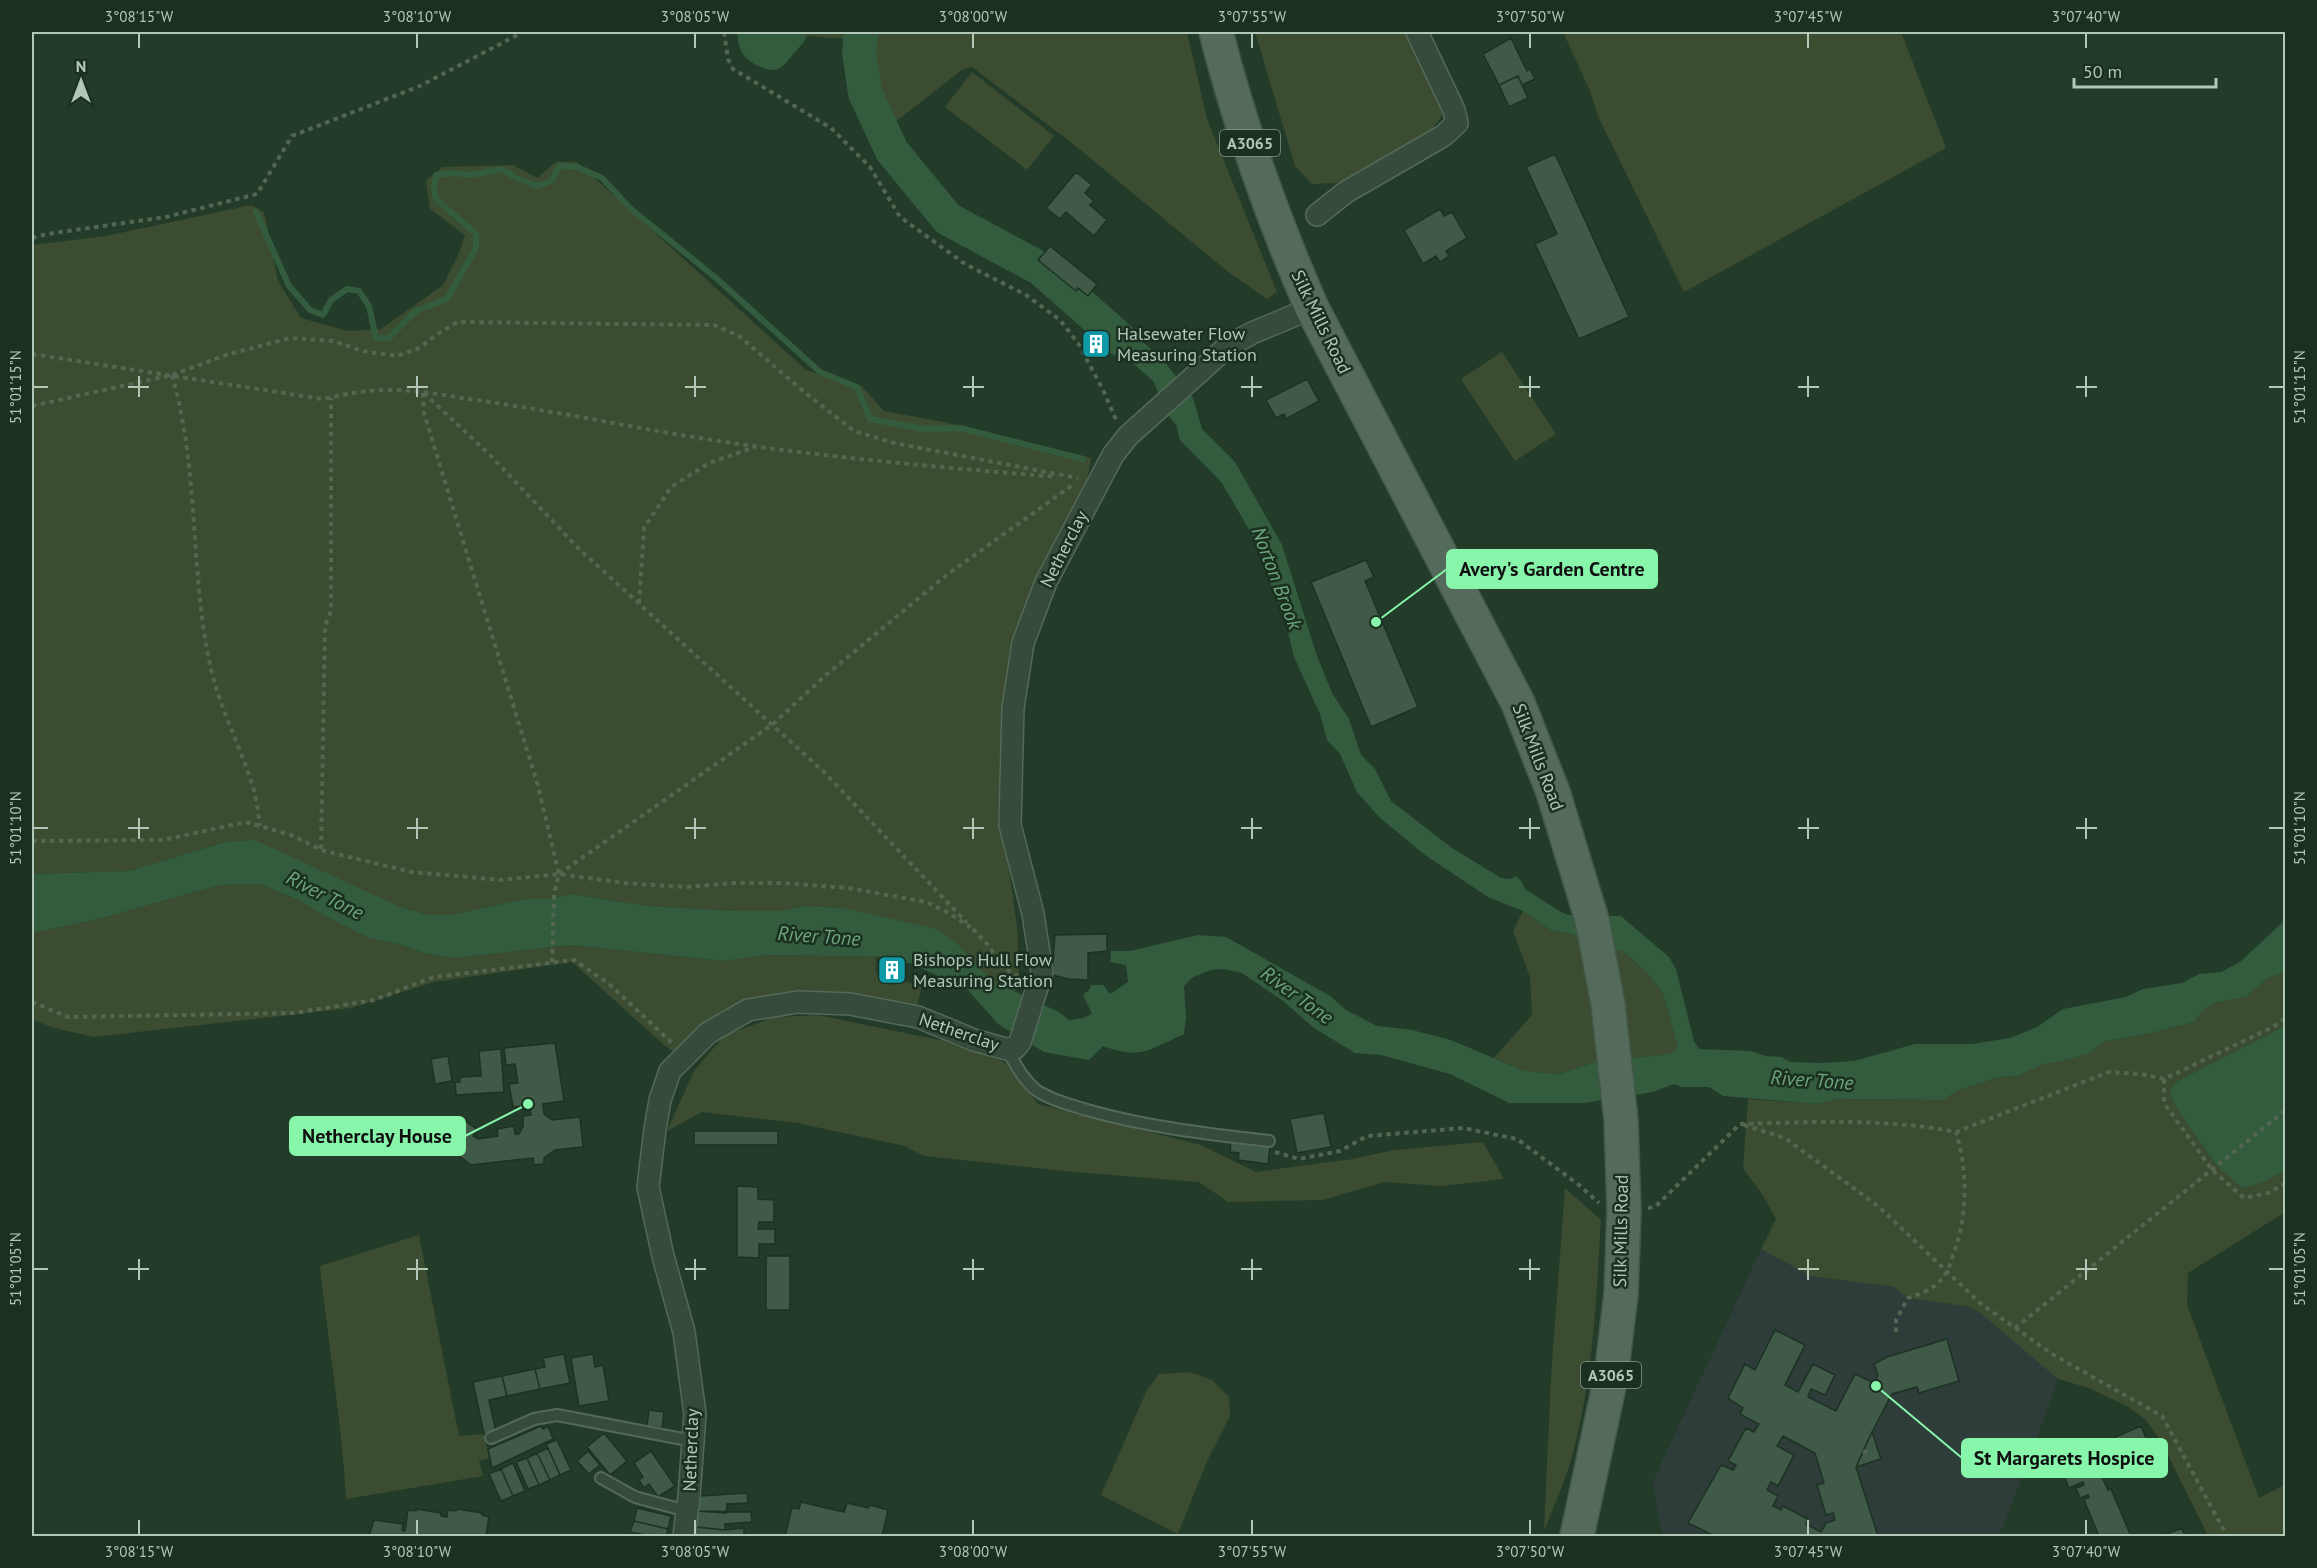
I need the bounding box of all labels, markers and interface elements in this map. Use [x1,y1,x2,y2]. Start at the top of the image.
text: 3°08'15"W [105,7,174,26]
text: 3°08'10"W [383,7,452,26]
text: 3°08'05"W [661,7,730,26]
text: 3°08'00"W [939,7,1008,26]
text: 3°07'55"W [1218,7,1287,26]
text: 3°07'50"W [1496,7,1565,26]
text: 3°07'45"W [1774,7,1843,26]
text: 3°07'40"W [2052,7,2121,26]
north arrow [51,51,111,111]
scale bar [2074,51,2216,89]
text: N [76,56,86,76]
text: 50 m [2083,60,2122,83]
road number: A3065 [1220,130,1280,156]
street label: Silk Mills Road [1286,266,1356,377]
place label: Halsewater Flow Measuring Station [1117,322,1257,366]
building icon: Halsewater Flow Measuring Station [1080,328,1112,360]
text: 51°01'15"N [6,350,25,424]
text: 51°01'15"N [2290,350,2309,424]
street label: Netherclay [1034,506,1093,591]
water label: Norton Brook [1246,523,1309,634]
callout: Avery's Garden Centre [1447,550,1657,588]
text: Avery's Garden Centre [1459,556,1645,582]
street label: Silk Mills Road [1508,700,1569,813]
text: 51°01'10"N [6,791,25,865]
text: 51°01'10"N [2290,791,2309,865]
water label: River Tone [282,864,369,926]
water label: River Tone [776,920,862,952]
place label: Bishops Hull Flow Measuring Station [913,948,1053,992]
building icon: Bishops Hull Flow Measuring Station [876,954,908,986]
water label: River Tone [1256,960,1339,1030]
street label: Netherclay [916,1007,1003,1056]
water label: River Tone [1769,1064,1855,1096]
callout: Netherclay House [290,1117,465,1155]
text: Netherclay House [302,1123,452,1149]
street label: Silk Mills Road [1608,1175,1633,1287]
text: 51°01'05"N [6,1232,25,1306]
text: 51°01'05"N [2290,1232,2309,1306]
road number: A3065 [1581,1362,1641,1388]
street label: Netherclay [678,1407,703,1492]
callout: St Margarets Hospice [1962,1439,2167,1477]
text: St Margarets Hospice [1974,1445,2154,1471]
text: 3°08'15"W [105,1542,174,1561]
text: 3°08'10"W [383,1542,452,1561]
text: 3°08'05"W [661,1542,730,1561]
text: 3°08'00"W [939,1542,1008,1561]
text: 3°07'55"W [1218,1542,1287,1561]
text: 3°07'50"W [1496,1542,1565,1561]
text: 3°07'45"W [1774,1542,1843,1561]
text: 3°07'40"W [2052,1542,2121,1561]

